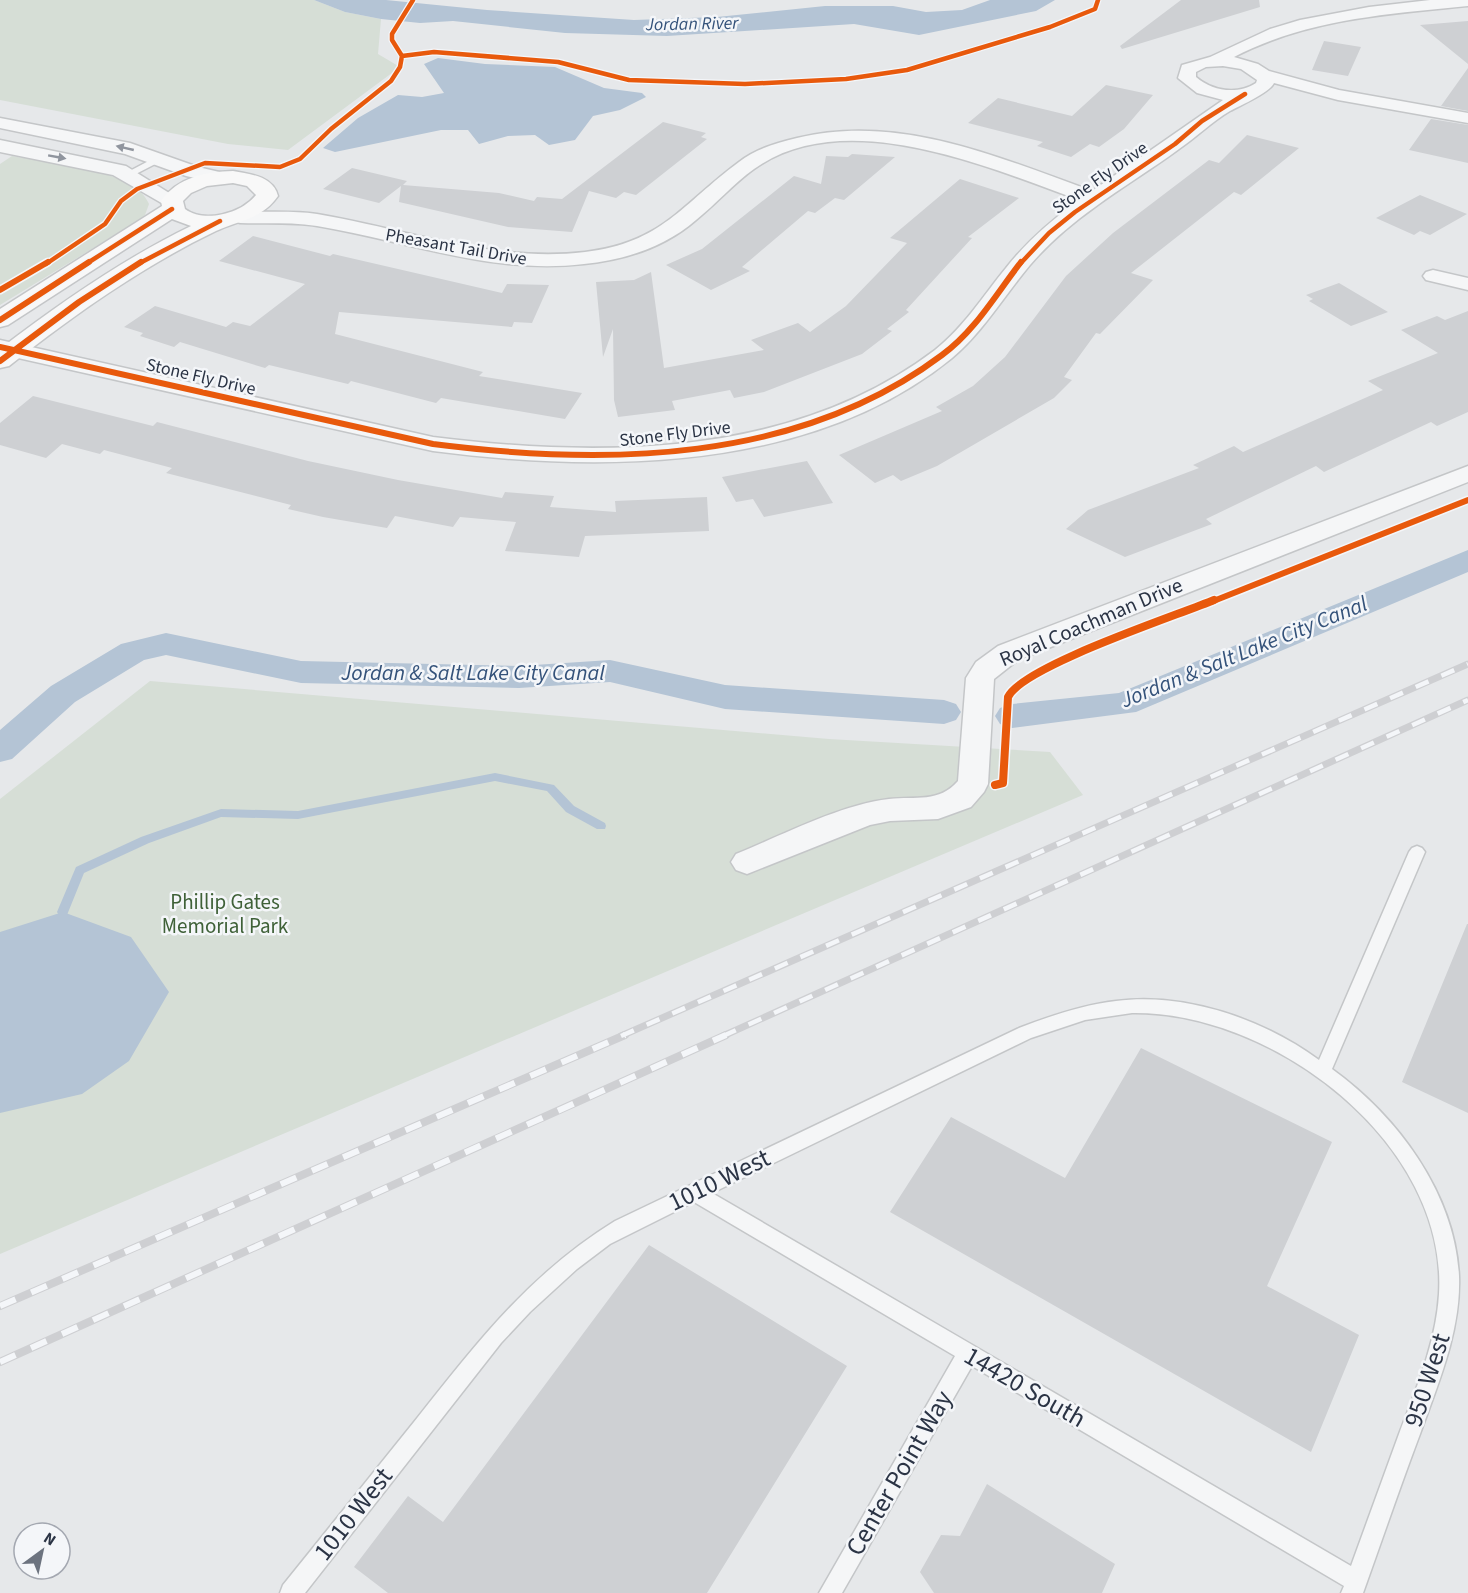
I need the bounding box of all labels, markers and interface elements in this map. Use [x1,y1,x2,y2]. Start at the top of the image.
water label: Jordan River [644,11,739,37]
street label: Stone Fly Drive [1047,136,1153,220]
one-way arrow [116,142,134,152]
one-way arrow [48,153,67,162]
street label: Pheasant Tail Drive [383,222,529,272]
street label: Stone Fly Drive [144,352,258,402]
street label: Stone Fly Drive [618,415,732,453]
street label: Royal Coachman Drive [995,570,1187,674]
water label: Jordan & Salt Lake City Canal [1115,588,1373,717]
water label: Jordan & Salt Lake City Canal [340,657,605,689]
park label: Phillip Gates Memorial Park [162,887,289,941]
street label: 1010 West [662,1139,776,1221]
street label: 950 West [1395,1328,1460,1432]
street label: 14420 South [957,1337,1093,1437]
street label: Center Point Way [837,1383,961,1563]
street label: 1010 West [305,1459,401,1568]
north arrow [12,1521,72,1581]
text: N [39,1527,60,1551]

